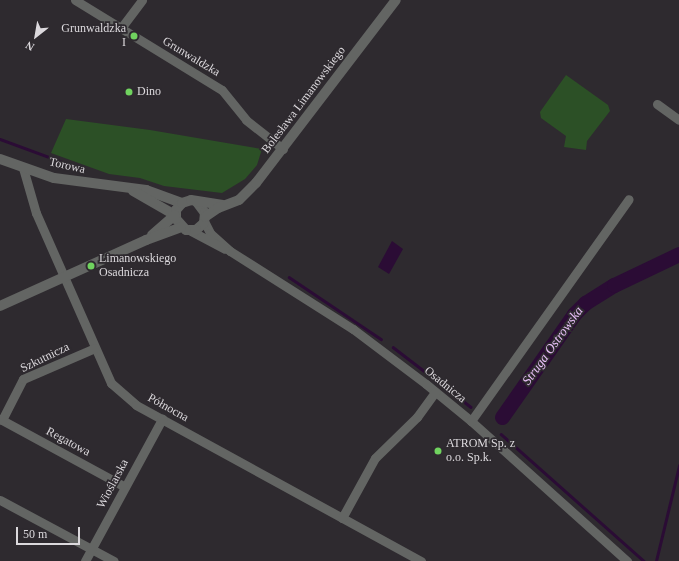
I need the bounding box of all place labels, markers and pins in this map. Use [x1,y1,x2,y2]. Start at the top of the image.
place label: Grunwaldzka I [61,22,126,50]
marker: Grunwaldzka I [129,31,139,41]
place label: Dino [137,85,161,99]
marker: Dino [124,87,134,97]
place label: Limanowskiego Osadnicza [99,252,176,280]
marker: Limanowskiego Osadnicza [86,261,96,271]
place label: ATROM Sp. z o.o. Sp.k. [446,437,515,465]
marker: ATROM Sp. z o.o. Sp.k. [433,446,443,456]

